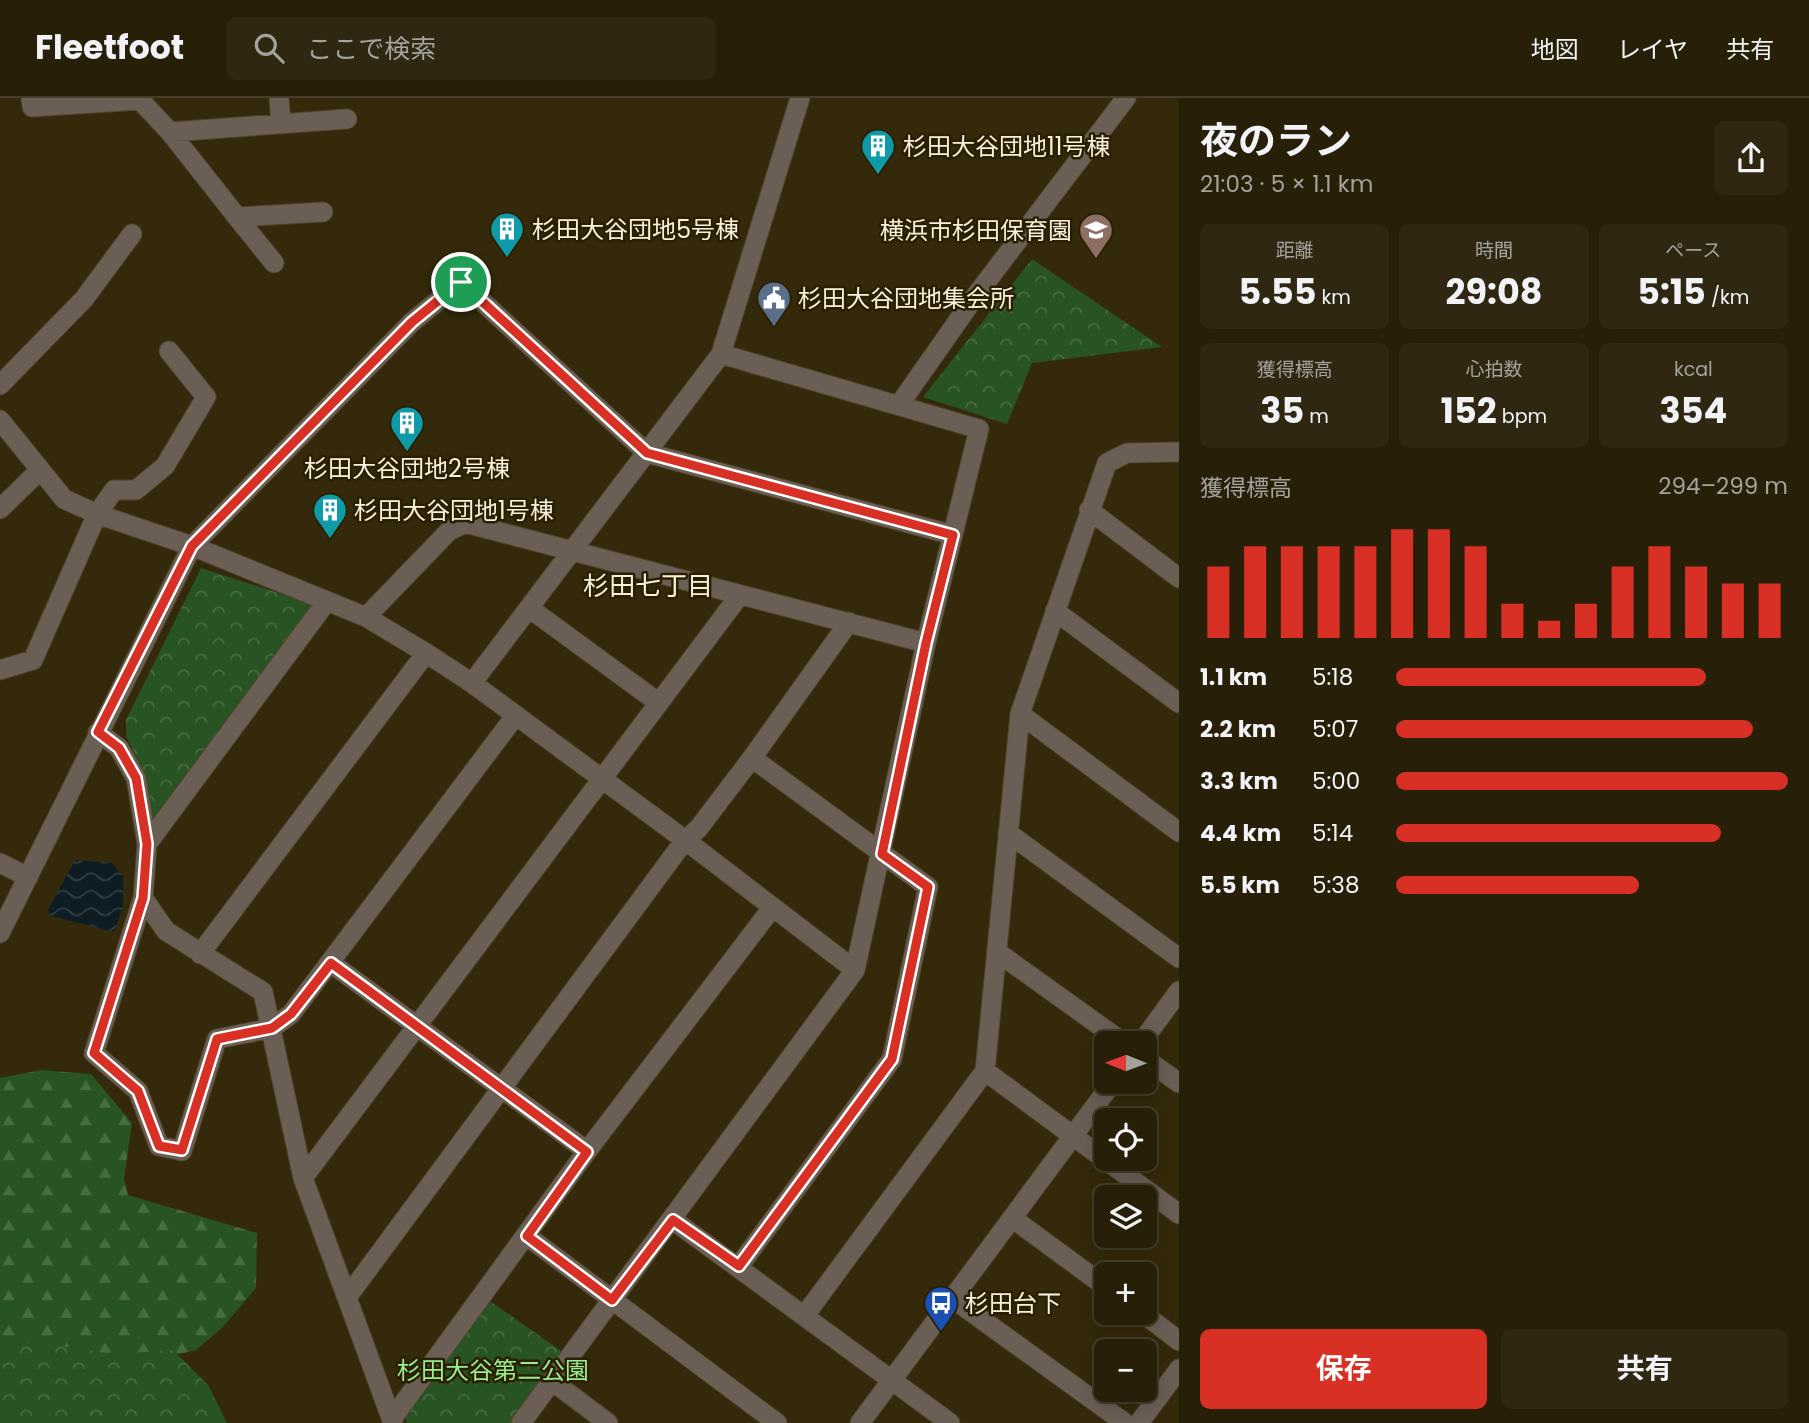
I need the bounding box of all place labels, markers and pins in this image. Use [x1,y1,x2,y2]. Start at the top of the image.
building icon: 杉田大谷団地11号棟 [859,127,897,176]
place label: 杉田大谷団地11号棟 [903,130,1110,163]
building icon: 杉田大谷団地5号棟 [488,210,526,259]
school or university icon: 横浜市杉田保育園 [1077,211,1115,260]
place label: 杉田大谷団地5号棟 [532,213,739,246]
place label: 横浜市杉田保育園 [880,214,1072,247]
pin [431,252,491,312]
public building icon: 杉田大谷団地集会所 [755,279,793,328]
place label: 杉田大谷団地集会所 [798,282,1014,315]
building icon: 杉田大谷団地2号棟 [388,404,426,453]
place label: 杉田大谷団地2号棟 [304,452,510,485]
building icon: 杉田大谷団地1号棟 [311,491,349,540]
place label: 杉田大谷団地1号棟 [354,494,554,527]
bus stop icon: 杉田台下 [922,1284,960,1333]
place label: 杉田台下 [965,1287,1061,1320]

